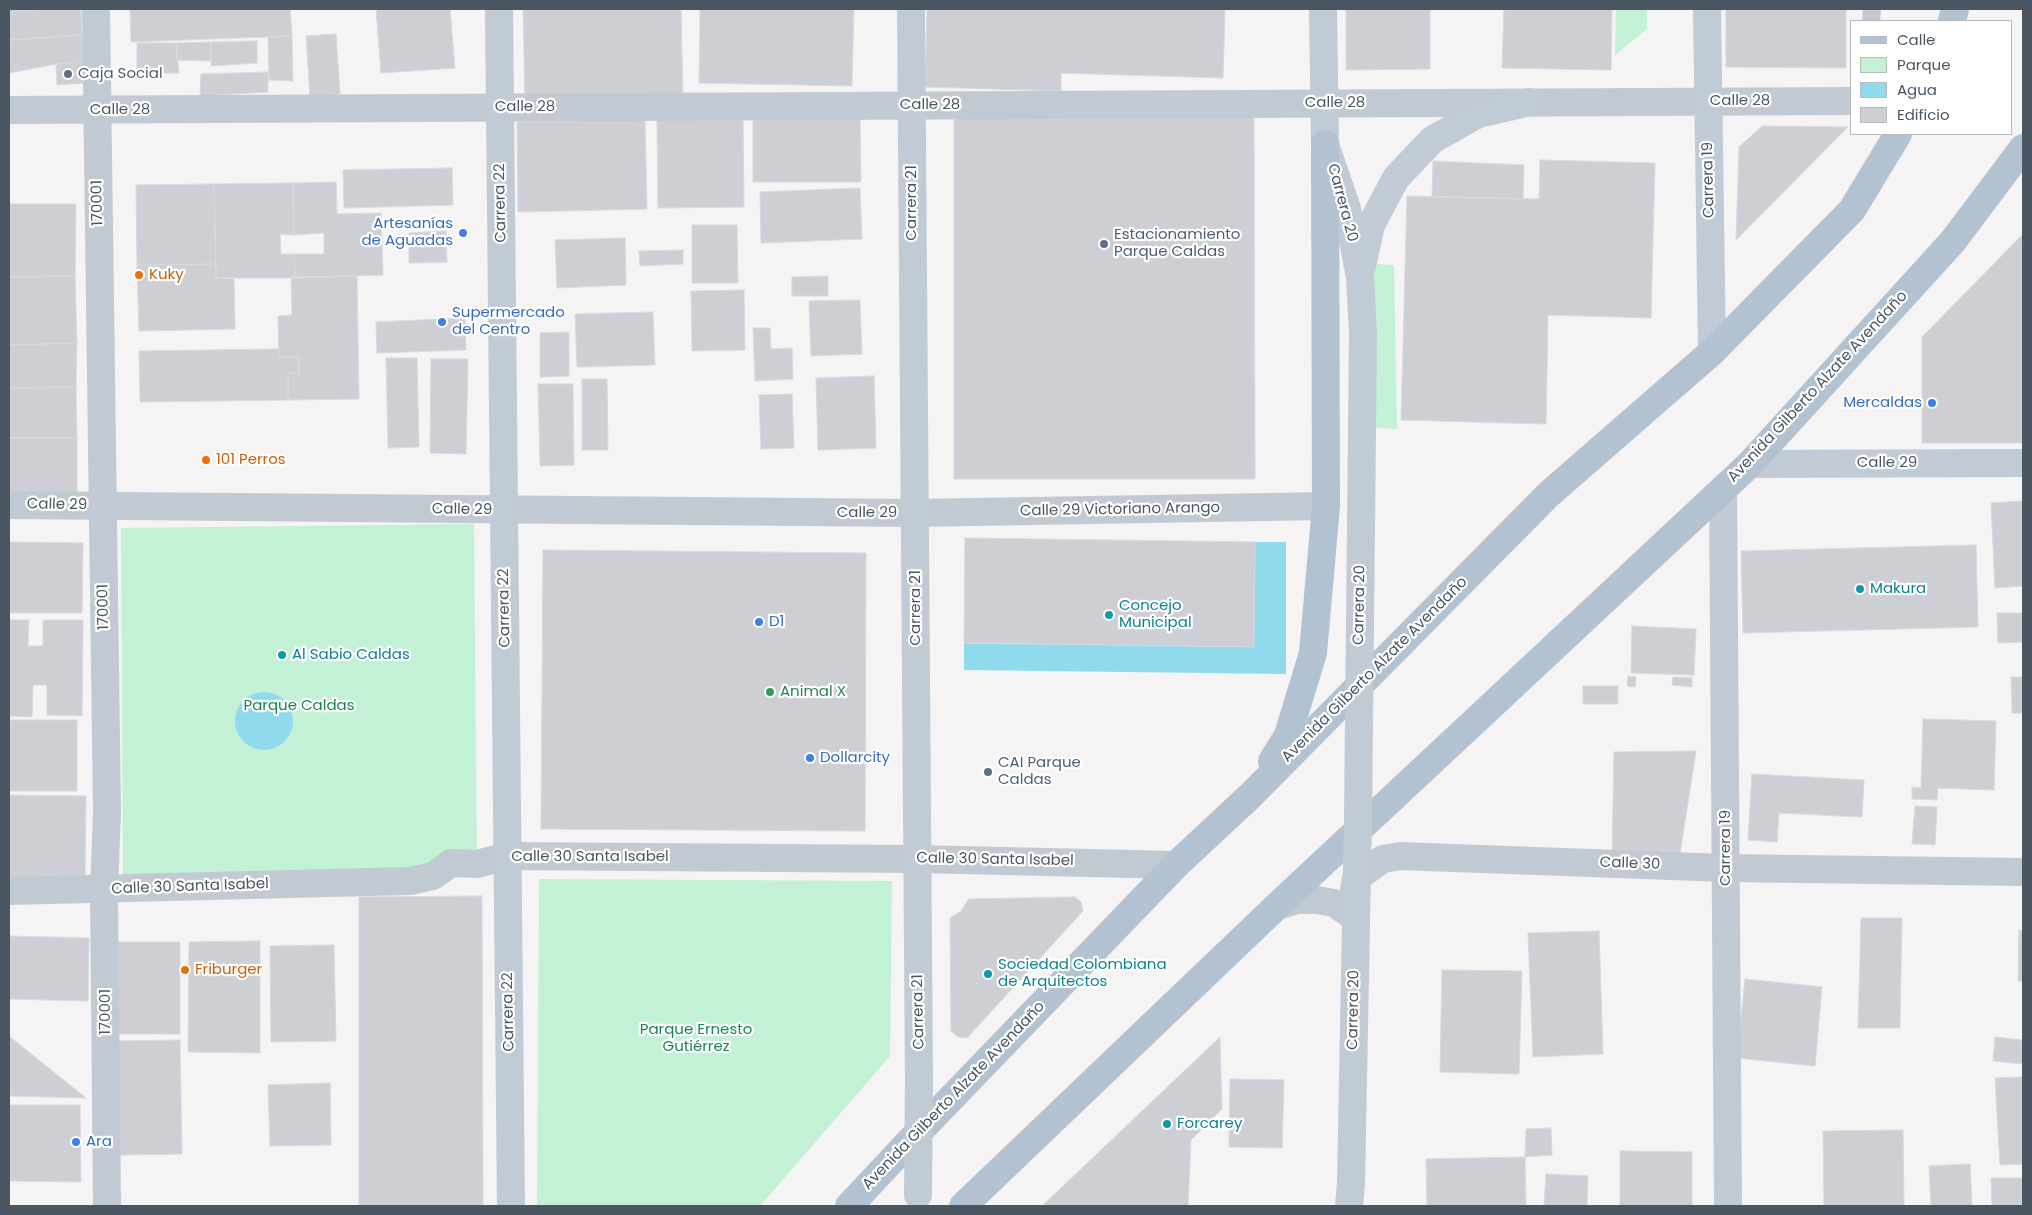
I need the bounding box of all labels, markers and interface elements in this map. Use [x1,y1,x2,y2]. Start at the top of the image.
legend [1850,20,2012,135]
text: Calle [1897,29,1935,50]
text: Parque [1897,54,1950,75]
place label: Caja Social [78,65,163,83]
marker: Caja Social [62,68,74,80]
text: Agua [1897,79,1937,100]
street label: Calle 28 [1710,92,1770,110]
street label: Calle 28 [1305,94,1365,112]
street label: Calle 28 [900,96,960,114]
street label: Calle 28 [495,98,555,116]
street label: Calle 28 [90,101,150,119]
text: Edificio [1897,104,1950,125]
street label: Carrera 19 [1699,142,1719,218]
street label: Carrera 20 [1323,162,1361,244]
street label: Carrera 22 [491,163,511,243]
street label: Carrera 21 [903,165,921,241]
street label: 170001 [89,180,107,226]
place label: Artesanías de Aguadas [361,215,453,250]
place label: Estacionamiento Parque Caldas [1114,226,1240,261]
marker: Artesanías de Aguadas [457,227,469,239]
marker: Estacionamiento Parque Caldas [1098,238,1110,250]
place label: Kuky [149,266,184,284]
marker: Kuky [133,269,145,281]
street label: Avenida Gilberto Alzate Avendaño [1724,288,1912,486]
place label: Supermercado del Centro [452,304,565,339]
marker: Supermercado del Centro [436,316,448,328]
place label: Mercaldas [1843,394,1922,412]
marker: Mercaldas [1926,397,1938,409]
place label: 101 Perros [216,451,286,469]
marker: 101 Perros [200,454,212,466]
street label: Calle 29 [1857,454,1917,472]
street label: Calle 29 [27,495,87,515]
street label: Calle 29 Victoriano Arango [1020,499,1220,521]
street label: Calle 29 [432,500,492,520]
street label: Calle 29 [837,504,897,522]
street label: Carrera 20 [1350,565,1370,645]
street label: Carrera 22 [495,568,515,648]
street label: Carrera 21 [907,570,925,646]
street label: Avenida Gilberto Alzate Avendaño [1278,573,1472,767]
place label: Makura [1870,580,1926,598]
marker: Makura [1854,583,1866,595]
street label: 170001 [95,584,113,630]
place label: Concejo Municipal [1119,597,1192,632]
marker: Concejo Municipal [1103,609,1115,621]
place label: D1 [769,613,784,631]
marker: D1 [753,616,765,628]
place label: Al Sabio Caldas [292,646,410,664]
marker: Al Sabio Caldas [276,649,288,661]
place label: Animal X [780,683,846,701]
marker: Animal X [764,686,776,698]
park label: Parque Caldas [244,697,354,715]
place label: Dollarcity [820,749,890,767]
marker: Dollarcity [804,752,816,764]
place label: CAI Parque Caldas [998,754,1081,789]
marker: CAI Parque Caldas [982,766,994,778]
street label: Carrera 19 [1717,810,1735,886]
street label: Calle 30 Santa Isabel [511,848,669,866]
street label: Calle 30 Santa Isabel [916,850,1074,870]
street label: Calle 30 [1599,854,1661,874]
street label: Calle 30 Santa Isabel [111,875,269,899]
place label: Sociedad Colombiana de Arquitectos [998,956,1167,991]
place label: Friburger [195,961,262,979]
marker: Friburger [179,964,191,976]
marker: Sociedad Colombiana de Arquitectos [982,968,994,980]
street label: Carrera 20 [1344,970,1364,1050]
street label: Carrera 22 [499,972,519,1052]
street label: Carrera 21 [909,974,929,1050]
street label: 170001 [97,989,115,1035]
street label: Avenida Gilberto Alzate Avendaño [859,998,1049,1194]
park label: Parque Ernesto Gutiérrez [640,1021,752,1056]
place label: Forcarey [1177,1115,1242,1133]
marker: Forcarey [1161,1118,1173,1130]
place label: Ara [86,1133,112,1151]
marker: Ara [70,1136,82,1148]

